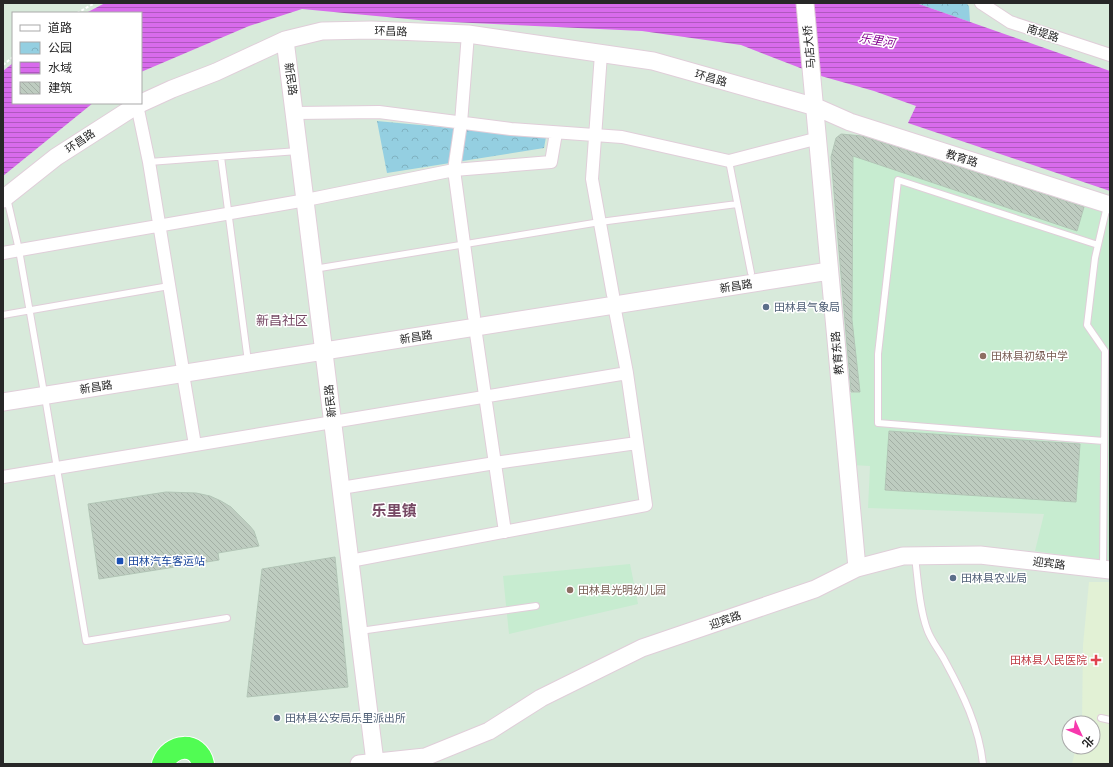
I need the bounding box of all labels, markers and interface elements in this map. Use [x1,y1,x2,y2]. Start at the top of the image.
legend [12,12,142,104]
text: 道路 [48,19,72,36]
street label: 南堤路 [1025,20,1061,46]
street label: 环昌路 [374,22,408,40]
street label: 马店大桥 [799,24,819,70]
water label: 乐里河 [858,29,898,52]
text: 公园 [48,39,72,56]
text: 水域 [48,59,72,76]
street label: 新民路 [281,62,301,96]
street label: 环昌路 [693,66,729,90]
text: 建筑 [48,79,72,96]
street label: 环昌路 [62,125,98,157]
street label: 教育路 [944,146,980,170]
street label: 新昌路 [718,276,754,296]
place label: 田林县气象局 [774,299,840,315]
marker: 田林县气象局 [761,302,771,312]
district label: 新昌社区 [256,311,308,330]
street label: 新昌路 [398,327,434,347]
street label: 教育东路 [827,330,847,376]
place label: 田林县初级中学 [991,348,1068,364]
marker: 田林县初级中学 [978,351,988,361]
street label: 新昌路 [78,377,114,397]
street label: 新民路 [320,384,340,418]
district label: 乐里镇 [371,500,417,521]
place label: 田林汽车客运站 [128,553,205,569]
street label: 迎宾路 [1032,553,1066,573]
marker: 田林汽车客运站 [115,556,125,566]
place label: 田林县农业局 [961,570,1027,586]
marker: 田林县农业局 [948,573,958,583]
place label: 田林县光明幼儿园 [578,582,666,598]
marker: 田林县光明幼儿园 [565,585,575,595]
street label: 迎宾路 [707,607,743,633]
place label: 田林县人民医院 [1010,652,1087,668]
marker: 田林县人民医院 [1090,654,1102,666]
place label: 田林县公安局乐里派出所 [285,710,406,726]
marker: 田林县公安局乐里派出所 [272,713,282,723]
north arrow [1061,715,1101,755]
text: 北 [1079,732,1098,751]

